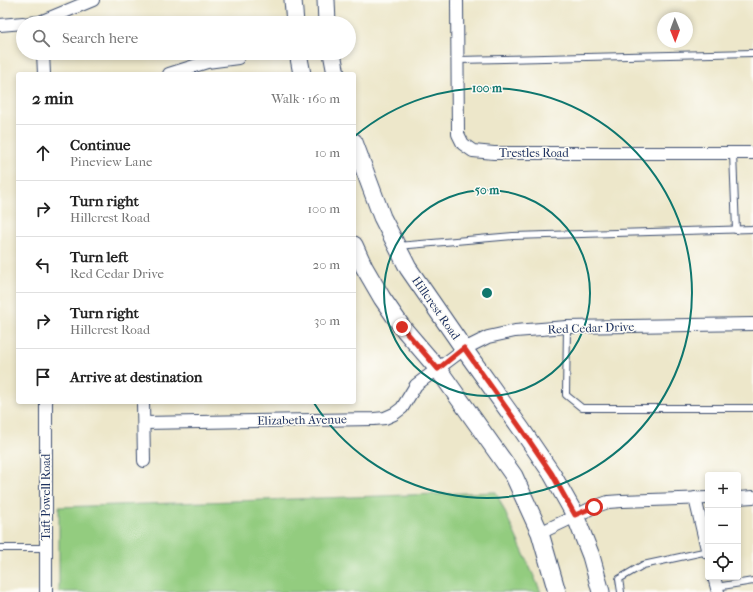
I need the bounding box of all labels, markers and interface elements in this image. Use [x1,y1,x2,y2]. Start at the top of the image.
north arrow [657,12,693,48]
search box [16,16,356,60]
icon: search [30,27,52,49]
text: Search here [62,29,138,47]
text: 100 m [472,81,503,95]
text: 2 min [32,88,73,108]
text: Walk · 160 m [271,91,340,106]
text: Continue [70,136,130,154]
icon: ahead [32,142,54,164]
text: 10 m [315,145,340,160]
street label: Trestles Road [499,146,569,160]
text: Pineview Lane [70,154,152,169]
text: 50 m [475,183,500,197]
text: Turn right [70,192,139,210]
icon: right [32,198,54,220]
text: 100 m [307,201,340,216]
text: Hillcrest Road [70,210,150,225]
text: Turn left [70,248,128,266]
icon: left [32,254,54,276]
text: 20 m [313,257,340,272]
text: Red Cedar Drive [70,266,164,281]
street label: Hillcrest Road [409,274,463,343]
centre of rings [480,286,494,300]
text: Turn right [70,304,139,322]
icon: right [32,310,54,332]
text: 30 m [314,313,340,328]
route end [393,318,411,336]
street label: Red Cedar Drive [547,319,635,337]
text: Hillcrest Road [70,322,150,337]
icon: arrive [32,366,54,388]
text: Arrive at destination [70,368,202,386]
street label: Elizabeth Avenue [257,412,347,428]
street label: Taft Powell Road [39,453,53,540]
map controls [705,472,741,580]
button: + [705,472,741,508]
route start [585,498,603,516]
button: − [705,508,741,544]
button: locate [705,544,741,580]

